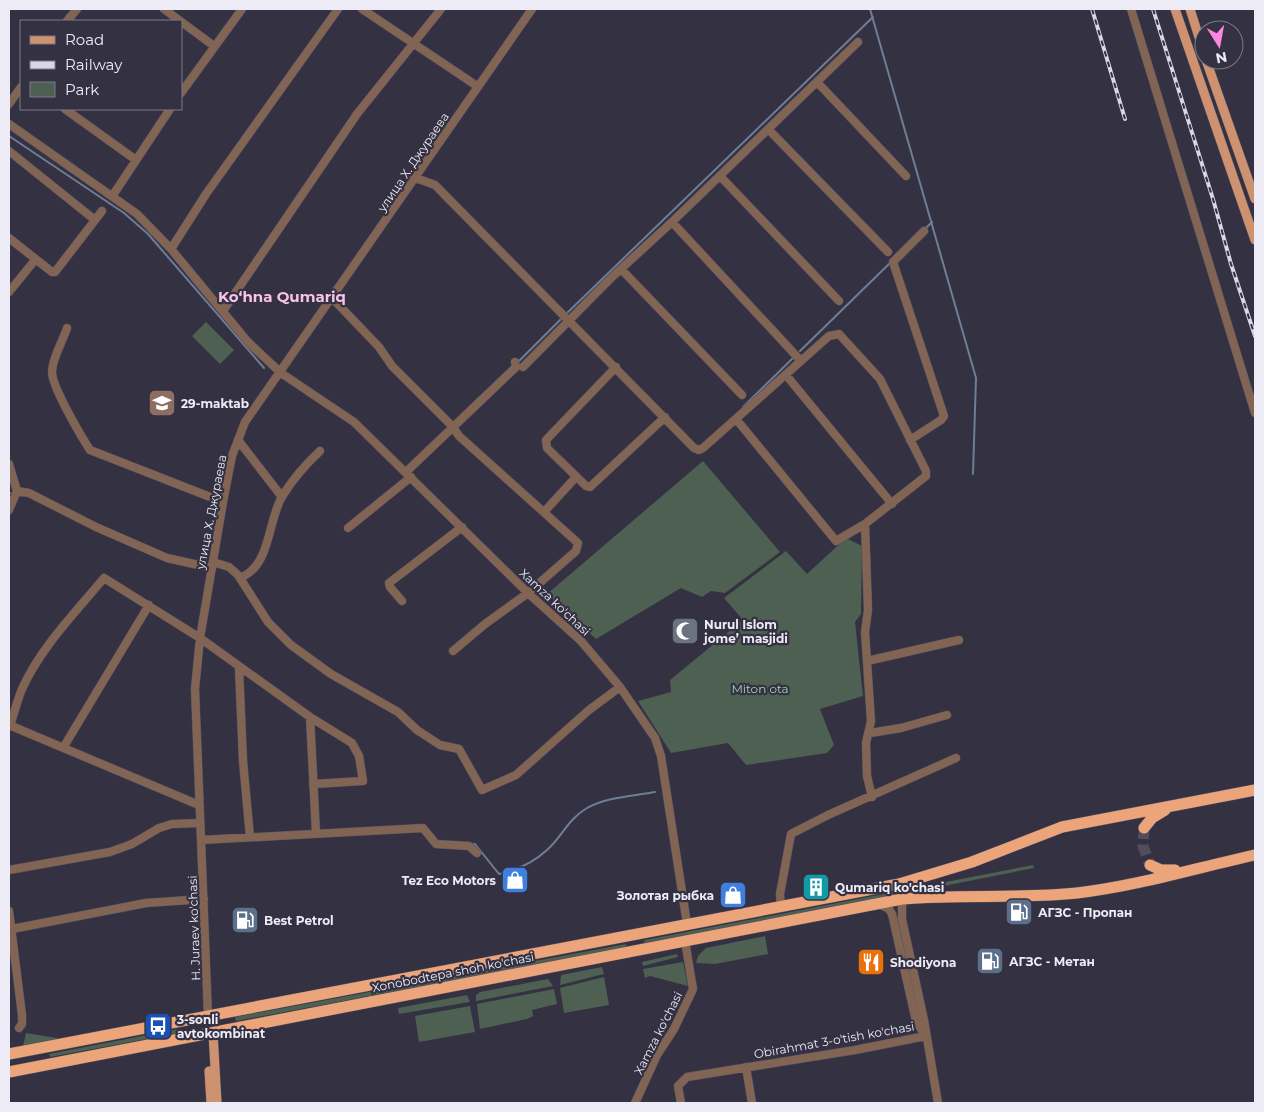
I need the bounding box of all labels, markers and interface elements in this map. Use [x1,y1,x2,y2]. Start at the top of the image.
legend [20,20,182,110]
north arrow [1194,20,1244,70]
text: Road [65,30,104,49]
text: N [1214,48,1229,68]
text: Railway [65,55,123,74]
text: Park [65,80,99,99]
street label: улица Х. Джураева [374,109,452,215]
district label: Koʻhna Qumariq [218,287,346,306]
school or university icon: 29-maktab [147,388,177,418]
place label: 29-maktab [181,396,249,411]
street label: улица Х. Джураева [192,453,229,572]
street label: Xamza ko'chasi [516,565,594,639]
mosque icon: Nurul Islom jome’ masjidi [670,616,700,646]
place label: Nurul Islom jome’ masjidi [702,617,788,646]
park label: Miton ota [731,681,789,696]
shop icon: Tez Eco Motors [500,865,530,895]
building icon: Qumariq ko'chasi [801,872,831,902]
place label: Tez Eco Motors [402,873,497,888]
street label: H. Juraev ko'chasi [185,875,203,981]
shop icon: Золотая рыбка [718,880,748,910]
place label: Qumariq ko'chasi [835,880,944,895]
place label: Золотая рыбка [616,888,714,903]
fuel station icon: АГЗС - Пропан [1004,897,1034,927]
fuel station icon: Best Petrol [230,905,260,935]
place label: АГЗС - Пропан [1038,905,1132,920]
place label: Best Petrol [264,913,334,928]
fuel station icon: АГЗС - Метан [975,946,1005,976]
restaurant icon: Shodiyona [856,947,886,977]
street label: Xonobodtepa shoh ko'chasi [371,949,535,995]
place label: АГЗС - Метан [1009,954,1095,969]
place label: Shodiyona [890,955,956,970]
street label: Xamza ko'chasi [631,989,685,1077]
bus stop icon: 3-sonli avtokombinat [143,1011,173,1041]
place label: 3-sonli avtokombinat [176,1012,266,1041]
street label: Obirahmat 3-o'tish ko'chasi [753,1018,915,1062]

